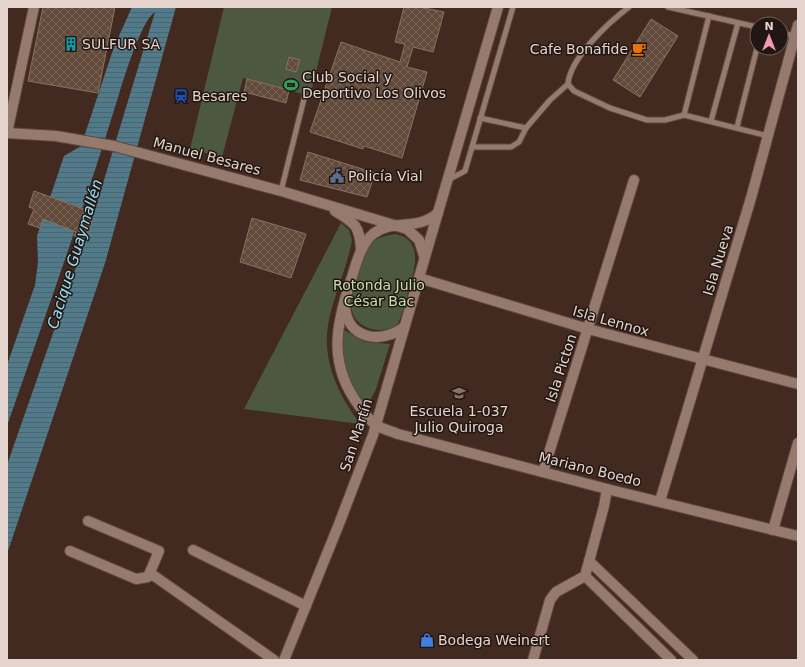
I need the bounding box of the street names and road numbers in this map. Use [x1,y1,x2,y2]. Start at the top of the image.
street label: Manuel Besares [151,134,263,178]
street label: Isla Nueva [700,223,736,297]
street label: Isla Lennox [571,302,651,340]
street label: Isla Picton [542,332,580,404]
street label: San Martín [337,397,375,473]
street label: Mariano Boedo [537,449,643,489]

